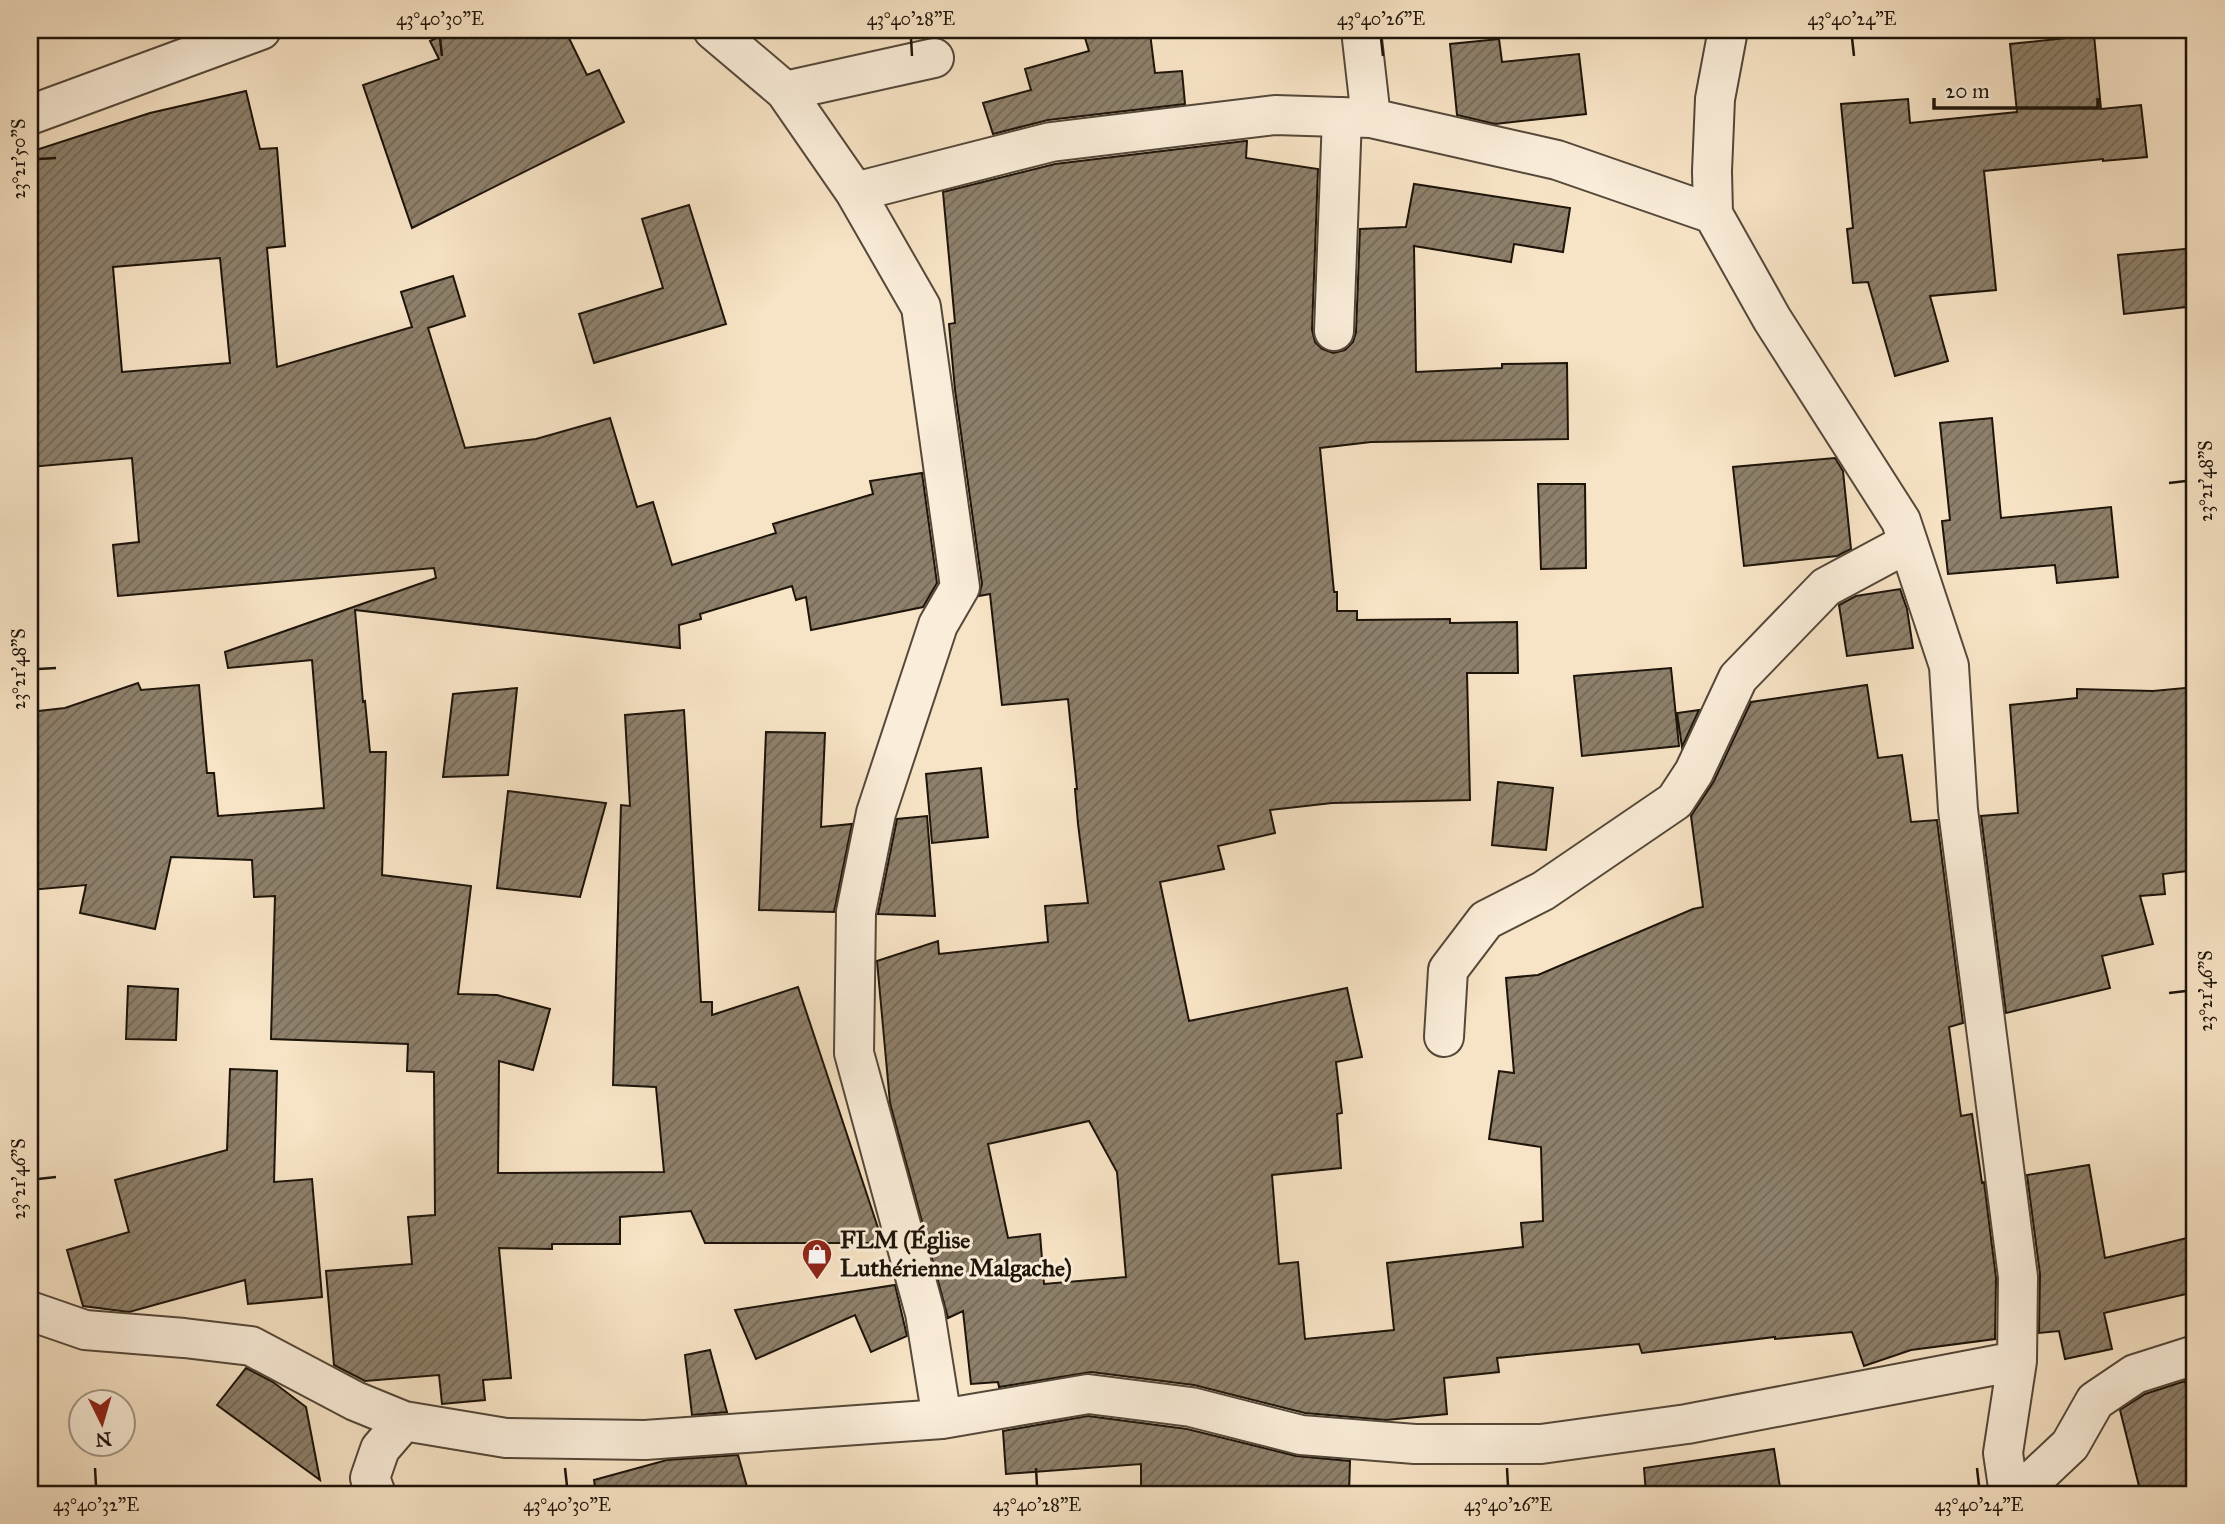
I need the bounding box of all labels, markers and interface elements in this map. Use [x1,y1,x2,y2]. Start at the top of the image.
text: 43°40'30"E [396,8,484,30]
text: 43°40'28"E [867,8,955,30]
text: 43°40'26"E [1337,8,1425,30]
text: 43°40'24"E [1808,8,1897,30]
scale bar [1934,66,2099,110]
text: 20 m [1945,78,1990,104]
text: 23°21'50"S [8,119,30,199]
text: 23°21'48"S [2195,440,2217,522]
text: 23°21'48"S [8,628,30,710]
text: 23°21'46"S [2195,950,2217,1032]
text: 23°21'46"S [8,1138,30,1220]
place label: FLM (Église Luthérienne Malgache) [840,1224,1072,1283]
shop icon: FLM (Église Luthérienne Malgache) [800,1237,834,1281]
north arrow [66,1388,136,1458]
text: N [94,1427,112,1452]
text: 43°40'32"E [53,1494,139,1516]
text: 43°40'30"E [523,1494,611,1516]
text: 43°40'28"E [993,1494,1081,1516]
text: 43°40'26"E [1464,1494,1552,1516]
text: 43°40'24"E [1935,1494,2024,1516]

